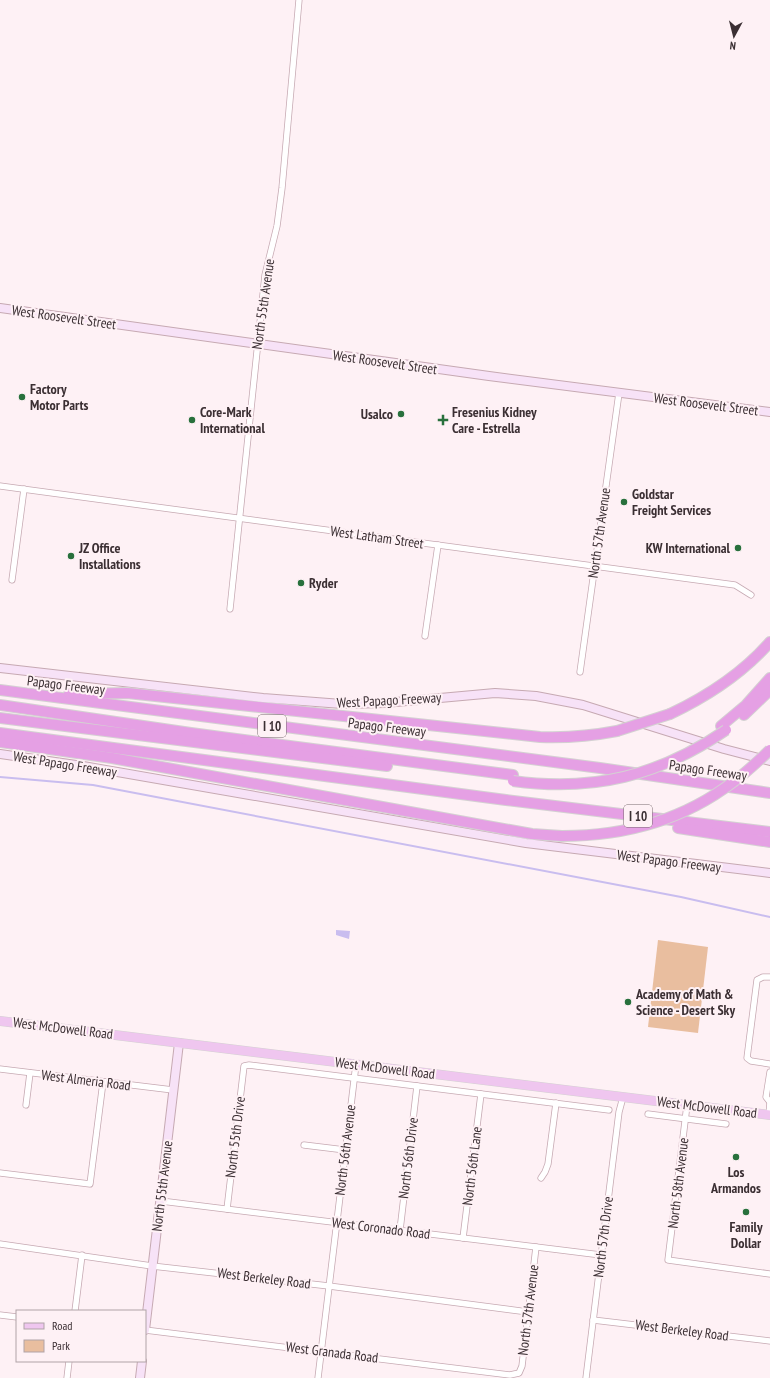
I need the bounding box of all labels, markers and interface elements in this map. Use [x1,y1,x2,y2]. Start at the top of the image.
north arrow [714,16,754,56]
text: N [729,39,737,53]
street label: North 55th Avenue [248,257,278,350]
street label: West Roosevelt Street [11,301,117,333]
street label: West Roosevelt Street [332,346,438,378]
place label: Factory Motor Parts [30,380,88,414]
street label: West Roosevelt Street [653,389,759,419]
marker: Factory Motor Parts [17,392,27,402]
place label: Core-Mark International [200,403,265,437]
place label: Fresenius Kidney Care - Estrella [452,403,537,437]
place label: Usalco [361,405,393,423]
marker: Usalco [396,409,406,419]
marker: Fresenius Kidney Care - Estrella [437,414,449,426]
marker: Core-Mark International [187,415,197,425]
place label: Goldstar Freight Services [632,485,711,519]
street label: North 57th Avenue [584,486,614,579]
marker: Goldstar Freight Services [619,497,629,507]
street label: West Latham Street [329,522,425,552]
place label: JZ Office Installations [78,539,141,573]
place label: KW International [646,539,731,557]
marker: KW International [733,543,743,553]
marker: JZ Office Installations [66,551,76,561]
place label: Ryder [309,574,339,592]
marker: Ryder [296,578,306,588]
street label: Papago Freeway [26,671,107,699]
street label: West Papago Freeway [336,688,442,712]
street label: Papago Freeway [347,713,428,741]
road number: I 10 [258,715,286,737]
street label: West Papago Freeway [12,747,119,781]
street label: Papago Freeway [668,756,749,784]
road number: I 10 [624,805,652,827]
street label: West Papago Freeway [616,846,723,876]
place label: Academy of Math & Science - Desert Sky [635,985,736,1019]
marker: Academy of Math & Science - Desert Sky [623,997,633,1007]
street label: West McDowell Road [12,1013,114,1043]
street label: West McDowell Road [334,1053,436,1083]
street label: West Almeria Road [40,1066,132,1094]
street label: West McDowell Road [656,1092,758,1122]
street label: North 55th Drive [221,1095,249,1179]
street label: North 56th Avenue [331,1103,360,1196]
street label: North 56th Drive [394,1116,422,1200]
street label: North 56th Lane [458,1125,486,1207]
street label: North 58th Avenue [664,1136,693,1229]
street label: North 55th Avenue [148,1139,177,1232]
marker: Los Armandos [731,1152,741,1162]
place label: Los Armandos [710,1163,761,1197]
street label: North 57th Drive [589,1195,617,1279]
marker: Family Dollar [741,1207,751,1217]
street label: West Coronado Road [331,1213,431,1243]
place label: Family Dollar [729,1218,763,1252]
street label: West Berkeley Road [216,1263,312,1293]
street label: North 57th Avenue [514,1263,543,1356]
legend [16,1310,146,1362]
street label: West Berkeley Road [634,1315,730,1345]
text: Road [52,1318,72,1333]
street label: West Granada Road [285,1337,379,1367]
text: Park [52,1338,70,1353]

